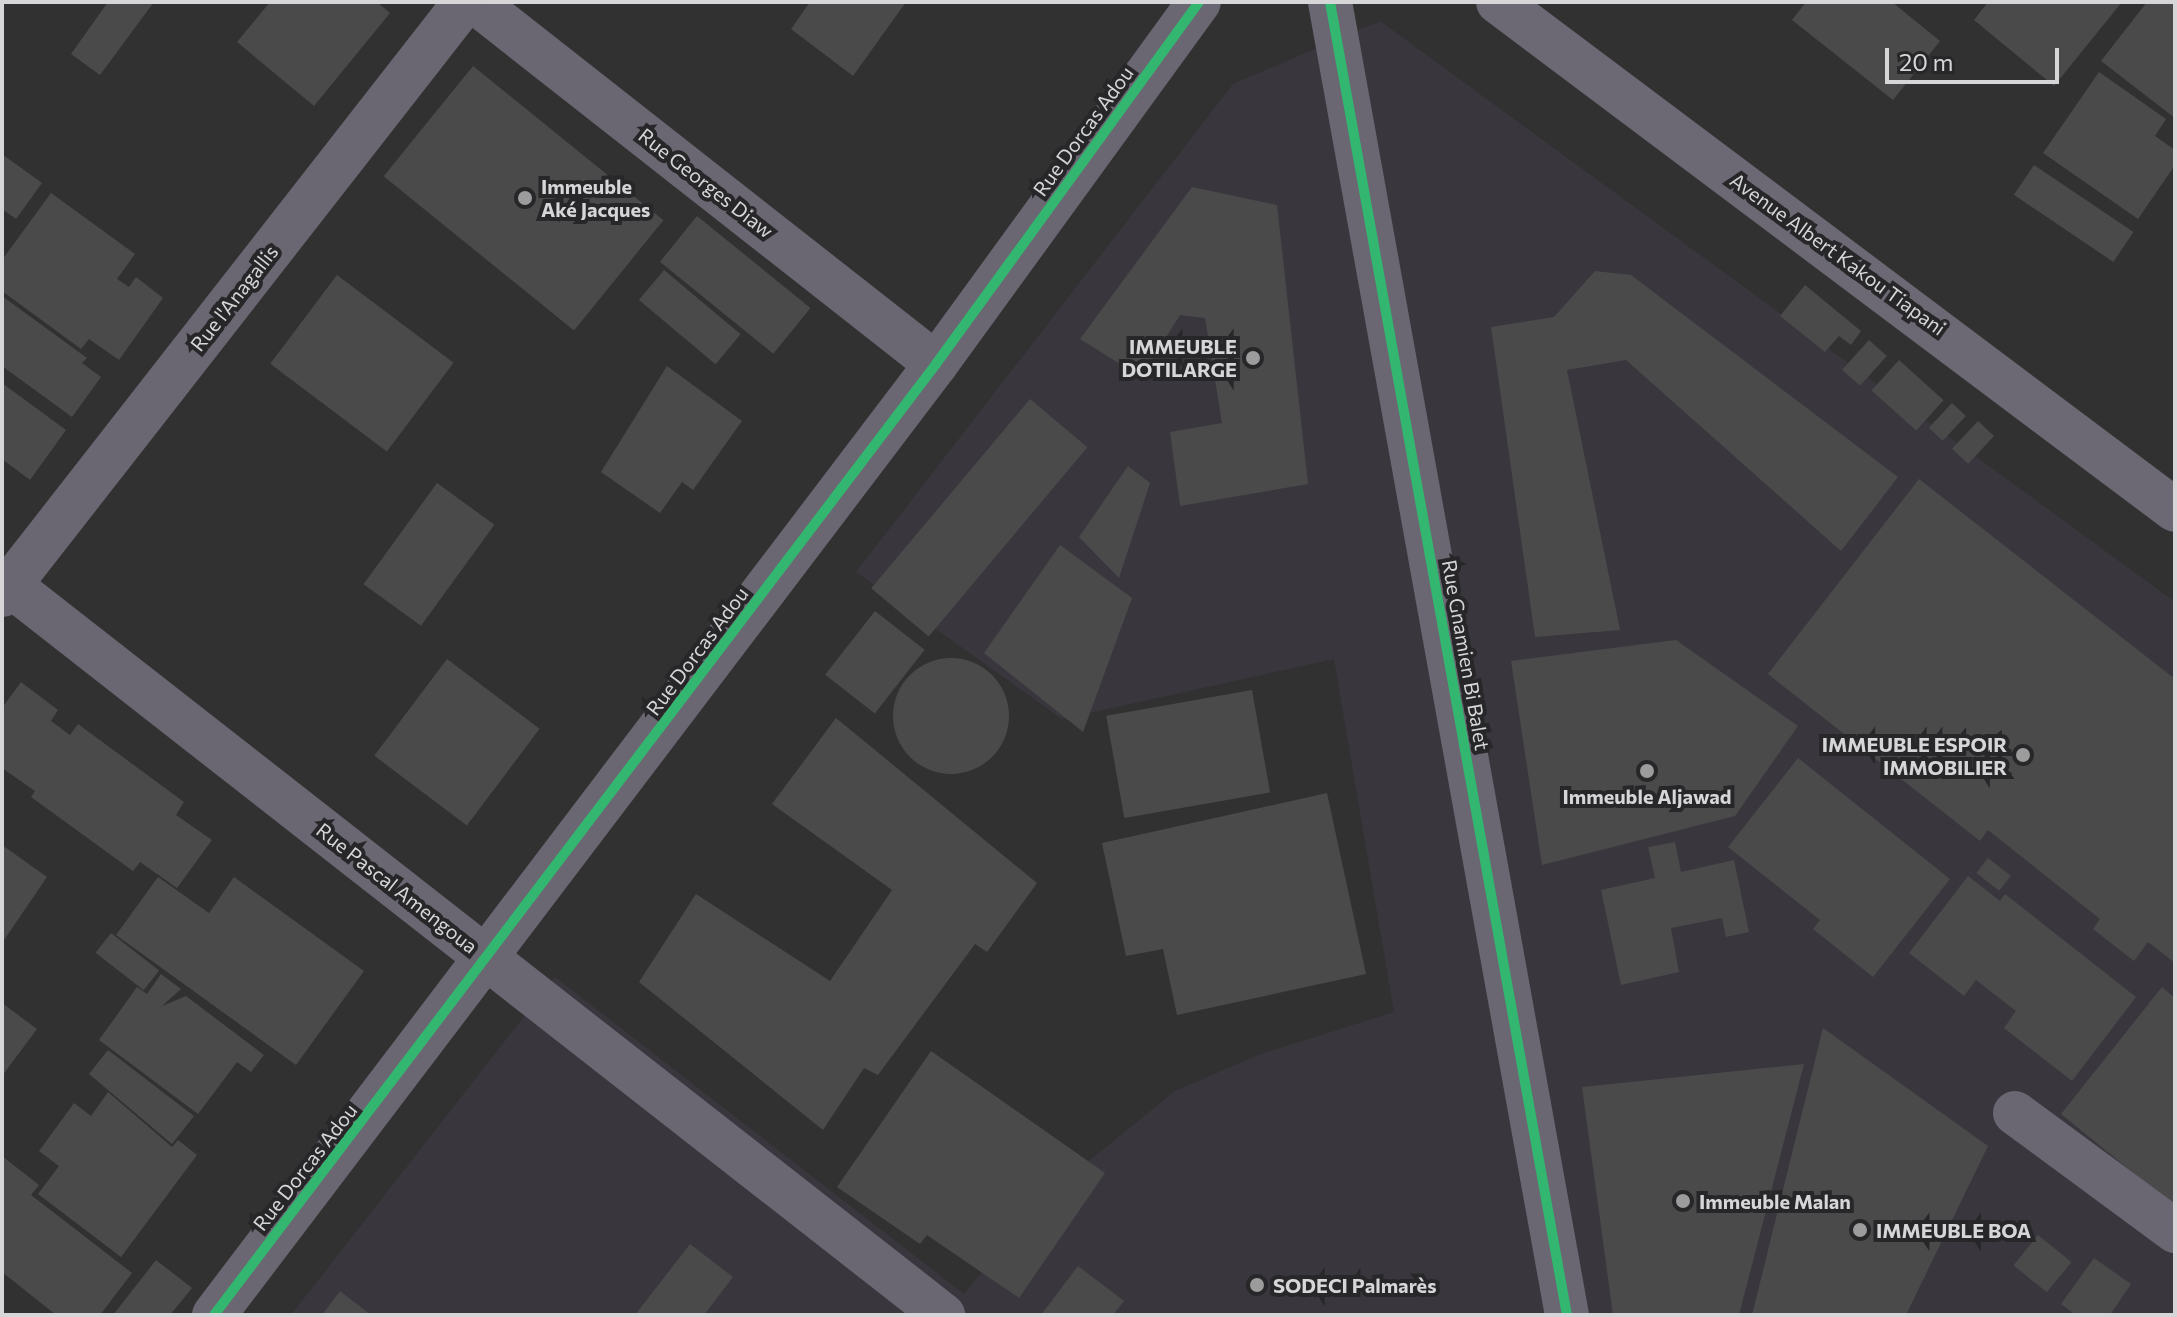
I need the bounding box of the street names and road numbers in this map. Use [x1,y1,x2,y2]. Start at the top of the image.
street label: Rue Dorcas Adou [1028,61,1138,201]
street label: Rue Georges Diaw [634,123,778,243]
street label: Avenue Albert Kakou Tiapani [1726,168,1950,340]
street label: Rue l'Anagallis [185,240,283,356]
street label: Rue Gnamien Bi Balet [1437,558,1495,752]
street label: Rue Dorcas Adou [641,582,753,720]
street label: Rue Pascal Amengoua [312,818,482,958]
street label: Rue Dorcas Adou [248,1099,362,1235]

